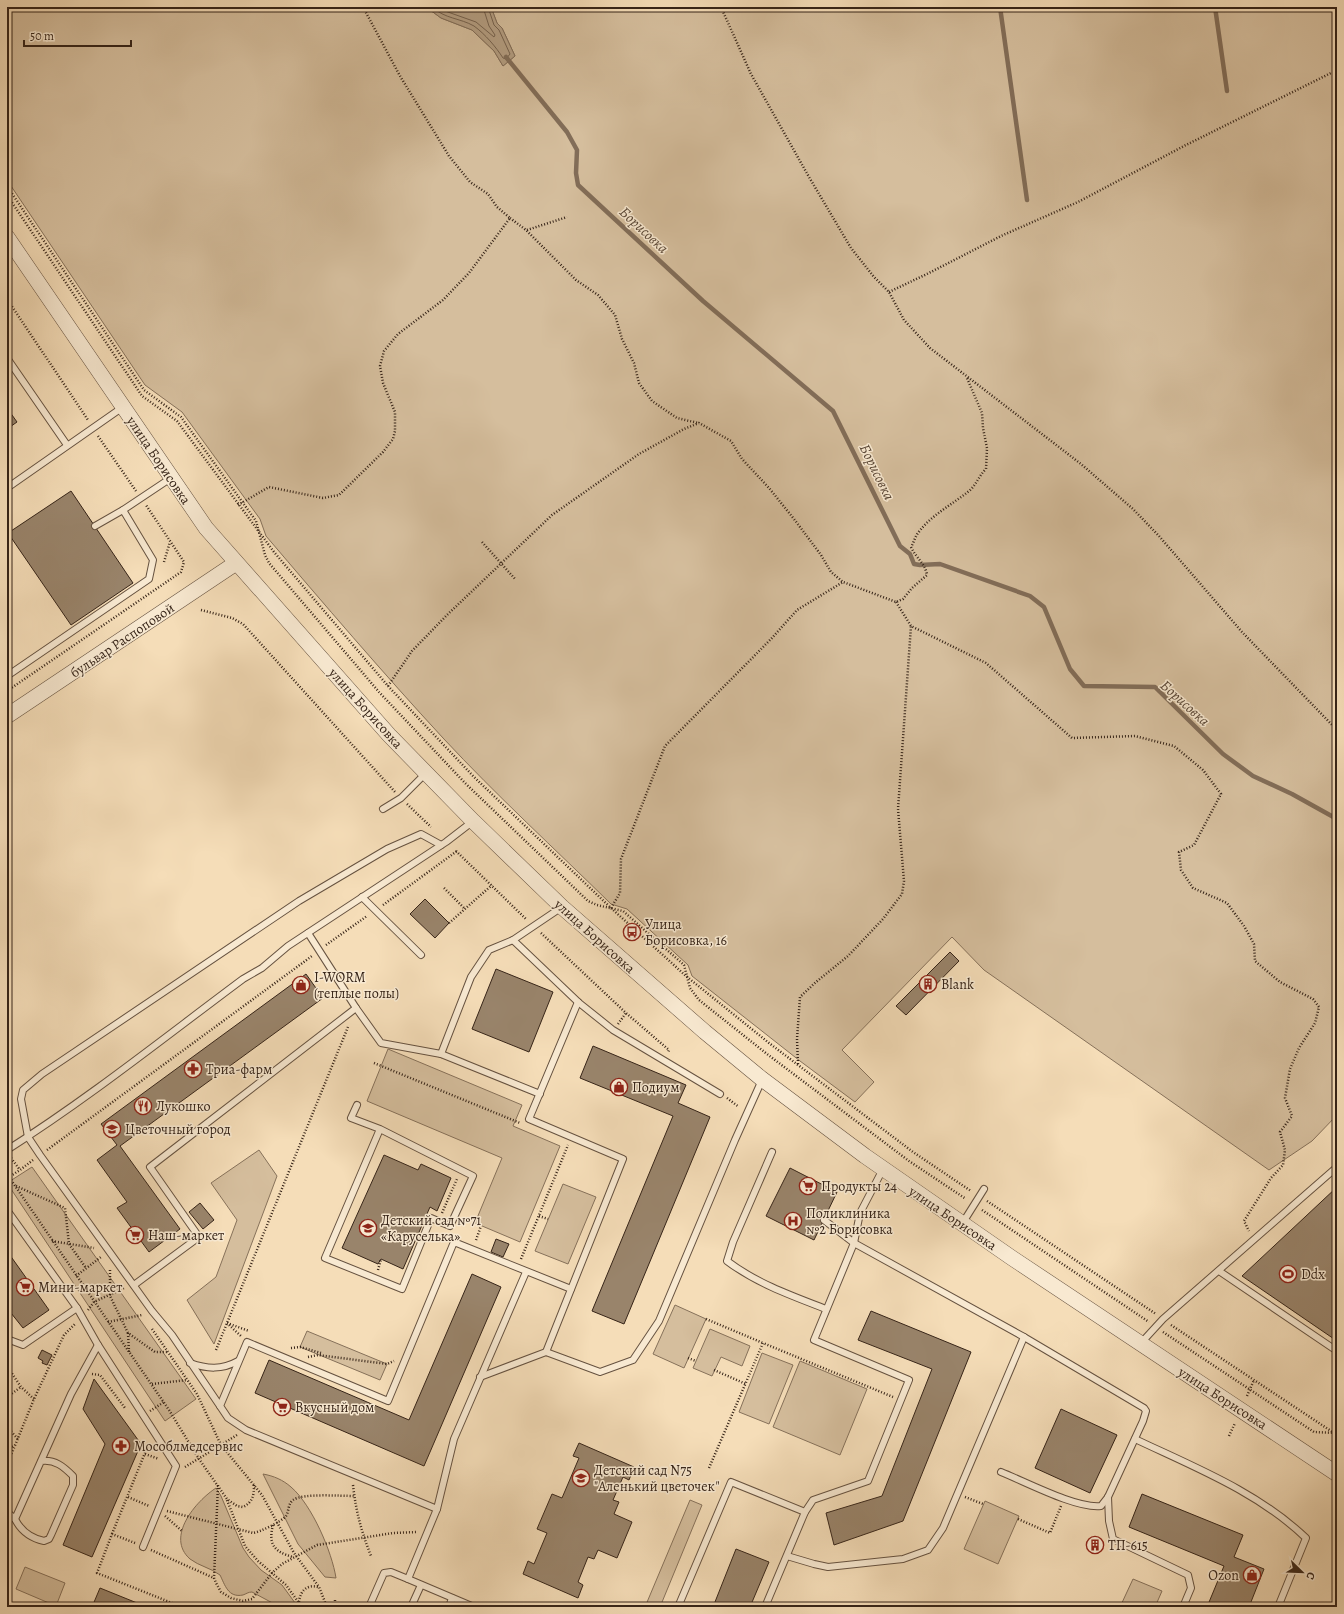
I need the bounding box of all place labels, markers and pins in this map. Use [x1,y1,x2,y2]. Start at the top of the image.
place label: Улица Борисовка, 16 [645,915,727,950]
bus stop icon: Улица Борисовка, 16 [622,922,642,942]
place label: I-WORM (теплые полы) [314,968,399,1003]
building icon: Blank [918,974,938,994]
shop icon: I-WORM (теплые полы) [291,975,311,995]
place label: Blank [941,975,974,994]
pharmacy icon: Триа-фарм [183,1059,203,1079]
place label: Триа-фарм [206,1060,272,1079]
shop icon: Подиум [609,1077,629,1097]
place label: Подиум [632,1078,680,1097]
restaurant icon: Лукошко [133,1096,153,1116]
place label: Лукошко [156,1097,211,1116]
school or university icon: Цветочный город [102,1119,122,1139]
place label: Цветочный город [125,1120,231,1139]
supermarket icon: Продукты 24 [798,1176,818,1196]
place label: Продукты 24 [821,1177,897,1196]
place label: Поликлиника №2 Борисовка [806,1204,893,1239]
place label: Детский сад №71 «Каруселька» [381,1211,481,1246]
hospital icon: Поликлиника №2 Борисовка [783,1211,803,1231]
school or university icon: Детский сад №71 «Каруселька» [358,1218,378,1238]
supermarket icon: Наш-маркет [125,1225,145,1245]
place label: Наш-маркет [148,1226,224,1245]
sports icon: Ddx [1278,1264,1298,1284]
place label: Ddx [1301,1265,1325,1284]
supermarket icon: Мини-маркет [15,1277,35,1297]
place label: Мини-маркет [38,1278,122,1297]
supermarket icon: Вкусный дом [272,1397,292,1417]
place label: Вкусный дом [295,1398,374,1417]
pharmacy icon: Мособлмедсервис [111,1436,131,1456]
place label: Мособлмедсервис [134,1437,243,1456]
place label: Детский сад N75 "Аленький цветочек" [594,1461,720,1496]
school or university icon: Детский сад N75 "Аленький цветочек" [571,1468,591,1488]
building icon: ТП-615 [1085,1535,1105,1555]
place label: ТП-615 [1108,1536,1148,1555]
shop icon: Ozon [1242,1565,1262,1585]
place label: Ozon [1208,1566,1239,1585]

